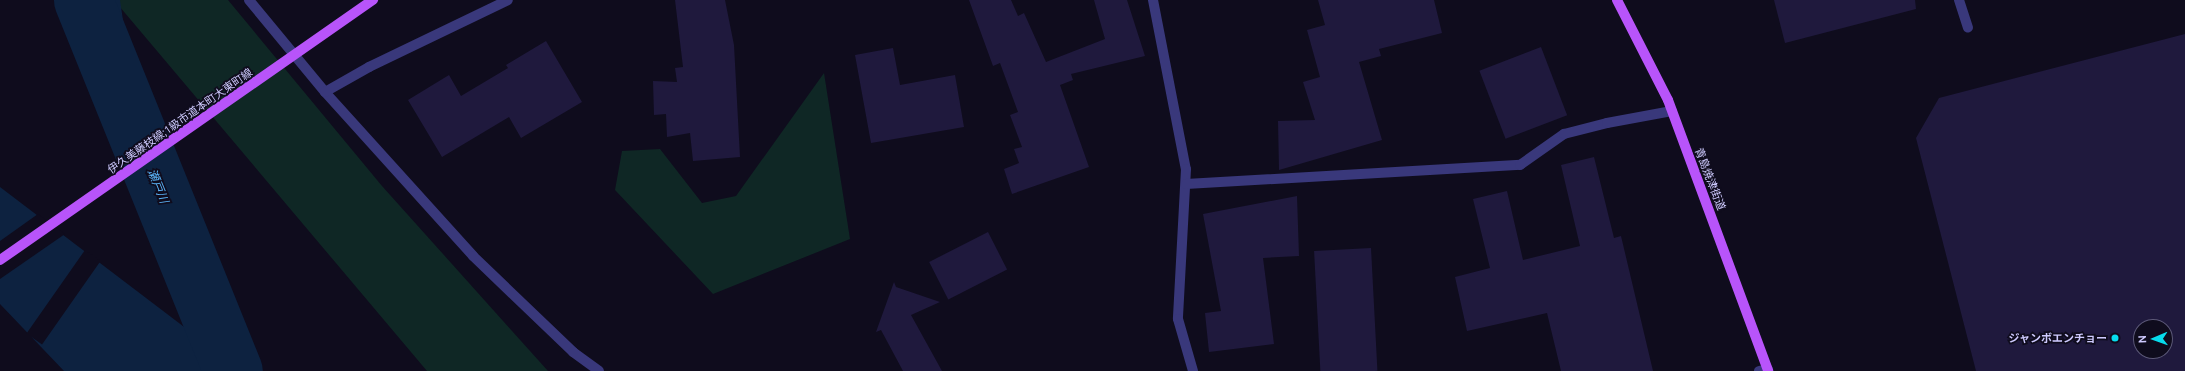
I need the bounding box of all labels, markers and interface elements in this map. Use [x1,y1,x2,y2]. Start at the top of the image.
street label: 伊久美藤枝線;1級市道本町大東町線 [105,66,255,176]
street label: 青島焼津街道 [1692,146,1728,212]
water label: 瀬戸川 [145,167,171,205]
north arrow [2133,319,2173,359]
place label: ジャンボエンチョー [2008,331,2107,345]
marker: ジャンボエンチョー [2110,333,2120,343]
text: N [2136,335,2148,344]

